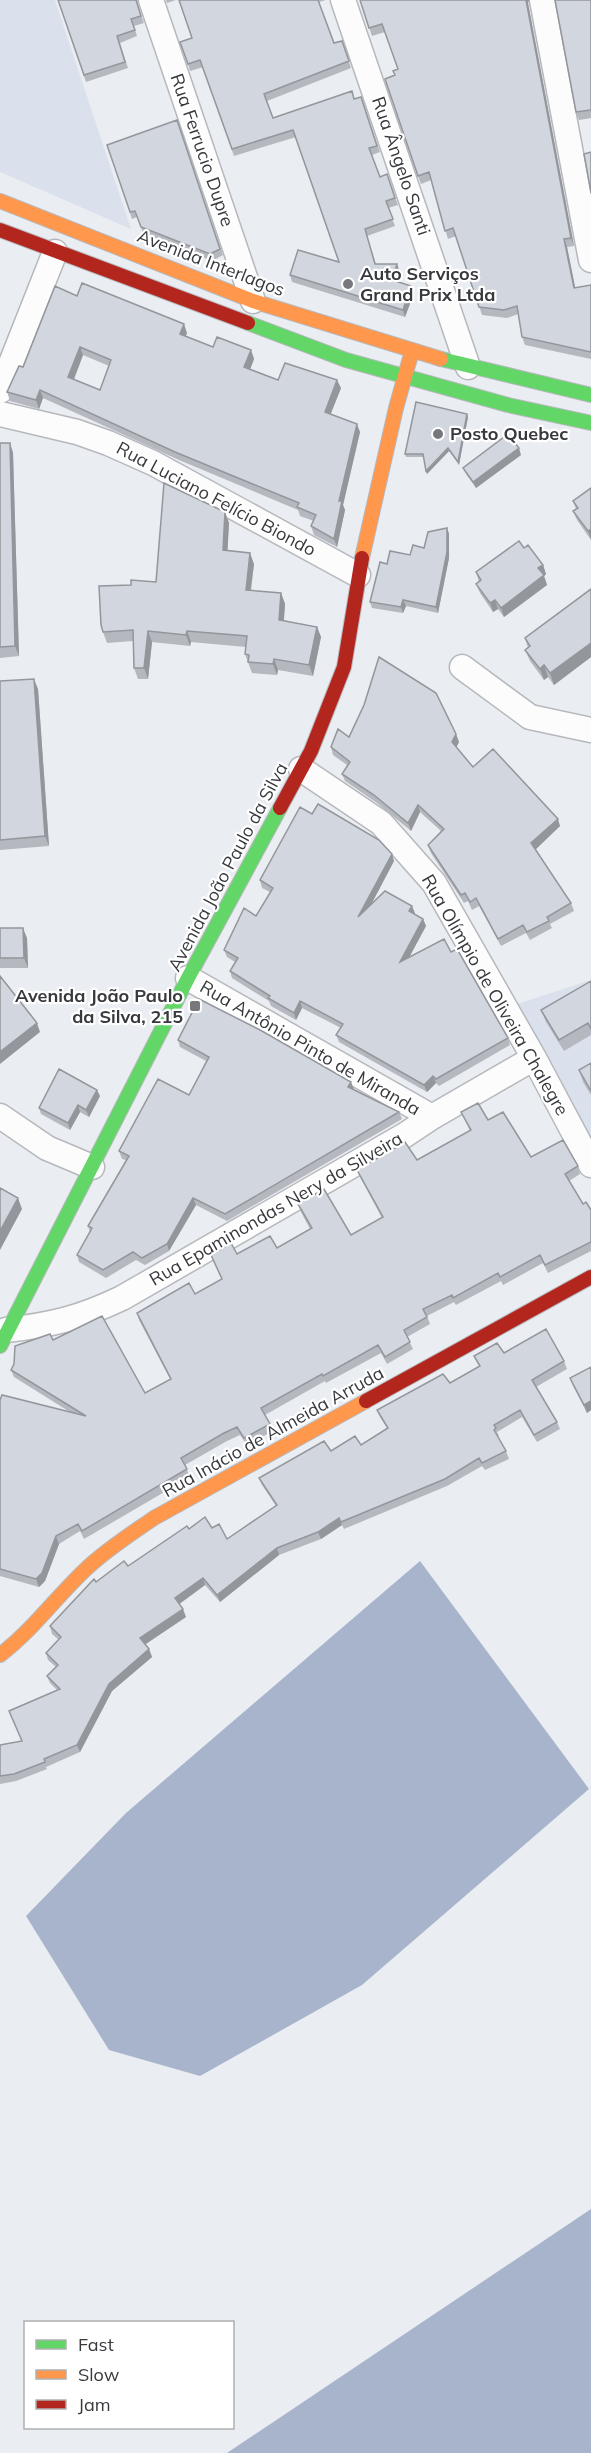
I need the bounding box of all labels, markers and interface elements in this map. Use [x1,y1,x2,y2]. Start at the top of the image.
street label: Rua Ferrucio Dupre [165,70,239,229]
street label: Rua Ângelo Santi [367,93,436,238]
street label: Avenida Interlagos [134,224,288,301]
place label: Auto Serviços Grand Prix Ltda [360,262,495,306]
marker: Auto Serviços Grand Prix Ltda [341,277,355,291]
place label: Posto Quebec [450,422,568,445]
marker: Posto Quebec [431,427,445,441]
street label: Rua Luciano Felício Biondo [113,436,320,561]
street label: Avenida João Paulo da Silva [163,758,292,975]
street label: Rua Olímpio de Oliveira Chalegre [417,870,574,1119]
street label: Rua Antônio Pinto de Miranda [196,975,424,1120]
place label: Avenida João Paulo da Silva, 215 [15,984,183,1028]
marker: Avenida João Paulo da Silva, 215 [188,999,202,1013]
street label: Rua Epaminondas Nery da Silveira [145,1126,406,1291]
street label: Rua Inácio de Almeida Arruda [158,1361,388,1502]
legend [24,2321,234,2429]
text: Fast [78,2333,114,2356]
text: Slow [78,2363,120,2386]
text: Jam [78,2393,111,2416]

